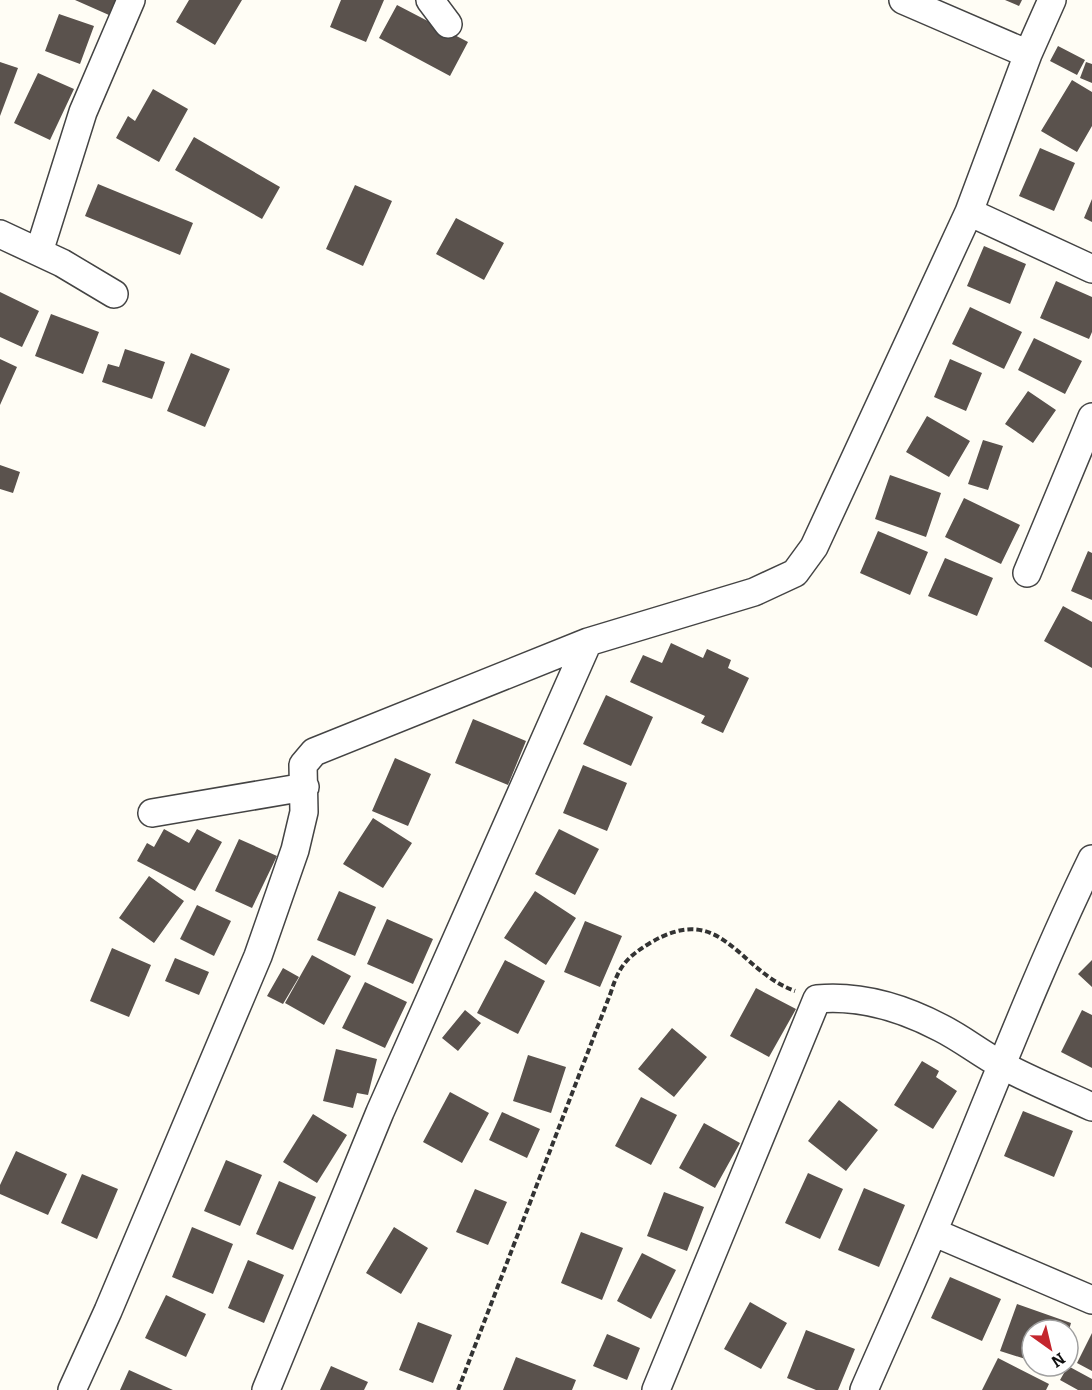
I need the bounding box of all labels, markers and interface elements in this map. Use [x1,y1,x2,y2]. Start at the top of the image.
north arrow [1020,1318,1080,1378]
text: N [1048,1349,1069,1371]

